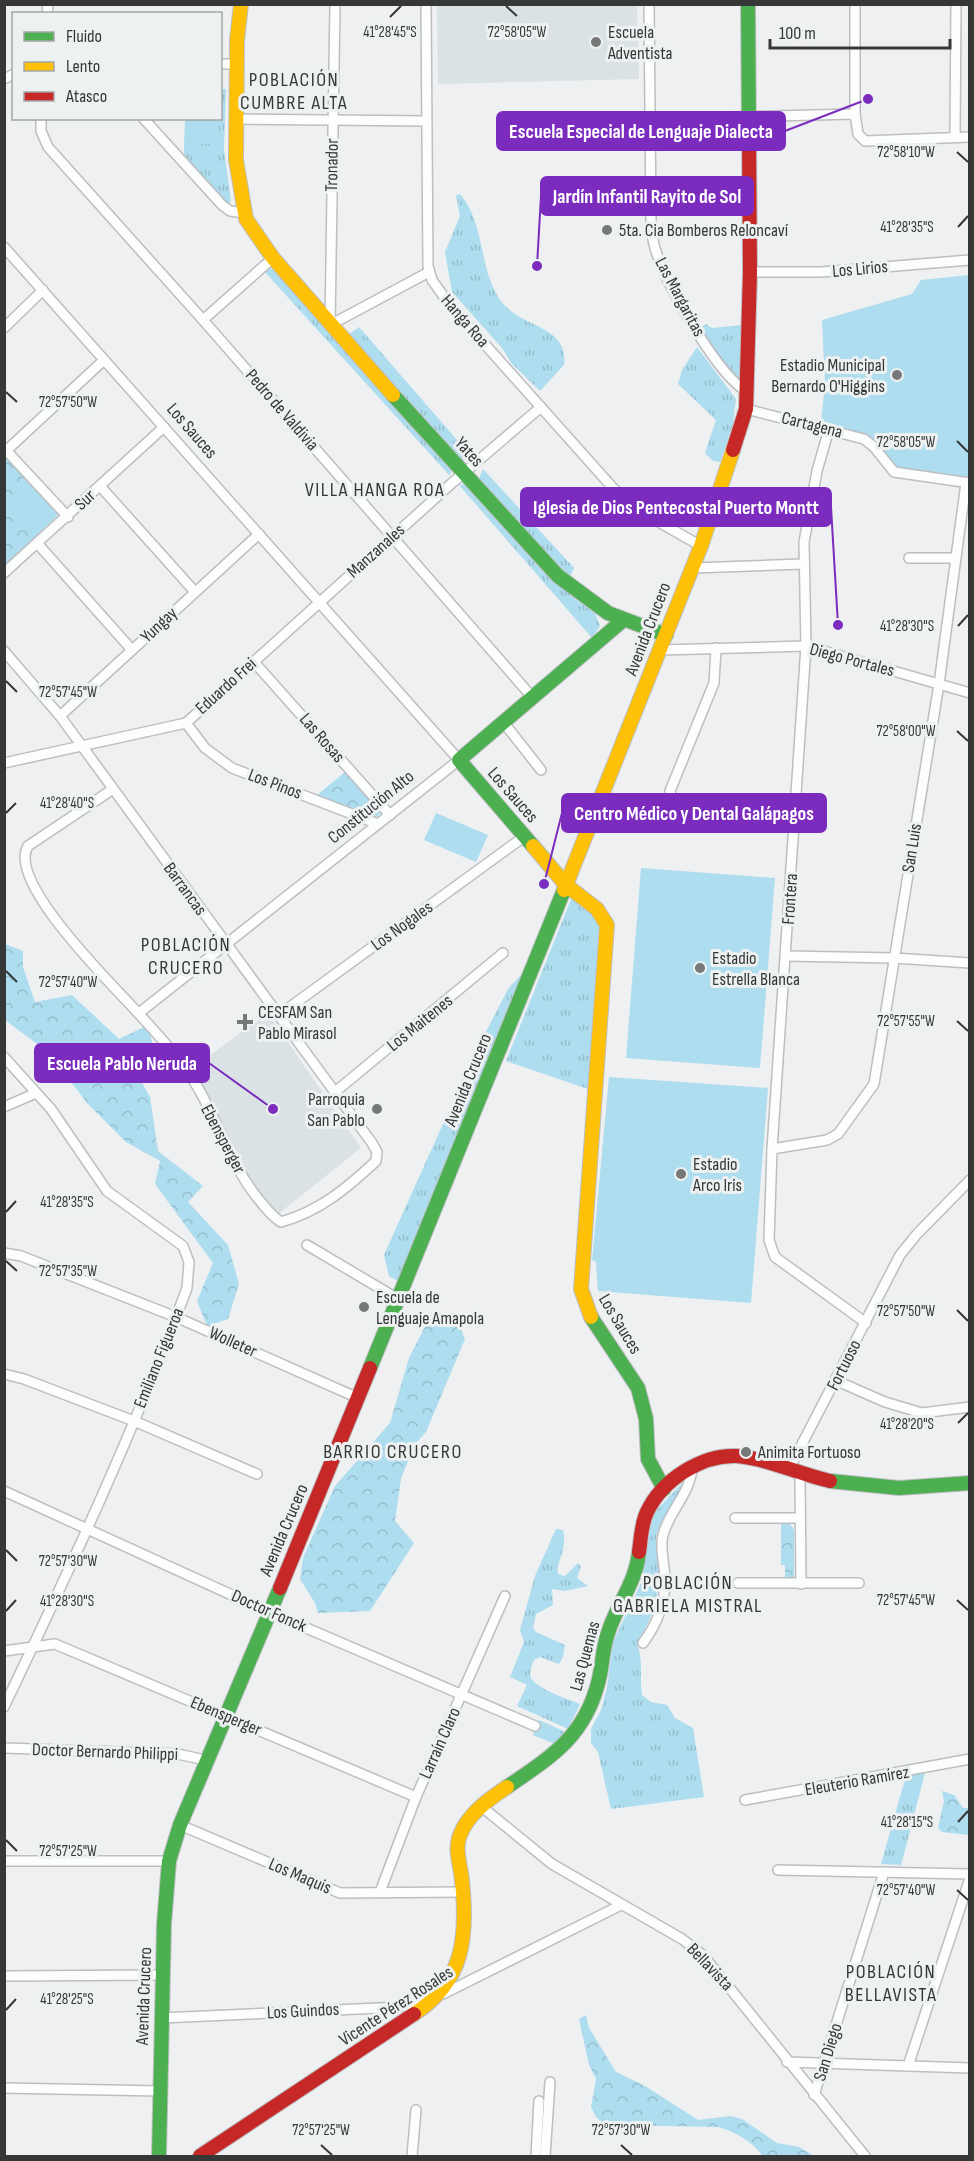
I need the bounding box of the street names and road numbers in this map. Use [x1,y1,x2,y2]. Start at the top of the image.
street label: Tronador [321,138,343,192]
street label: Las Margaritas [650,254,710,340]
street label: Los Lirios [831,256,889,282]
street label: Hanga Roa [436,290,494,352]
street label: Pedro de Valdivia [241,365,323,455]
street label: Los Sauces [162,399,222,463]
street label: Cartagena [779,407,845,443]
street label: Yates [450,433,488,471]
street label: Sur [70,485,100,515]
street label: Manzanales [343,520,409,582]
street label: Avenida Crucero [620,580,675,679]
street label: Yungay [136,603,182,647]
street label: Diego Portales [807,639,897,681]
street label: Eduardo Frei [191,653,261,719]
street label: Las Rosas [295,709,349,767]
street label: Los Sauces [483,763,543,827]
street label: Los Pinos [245,764,305,804]
street label: Constitución Alto [324,766,418,848]
street label: San Luis [898,822,926,874]
street label: Barrancas [159,859,211,919]
street label: Frontera [778,873,802,925]
street label: Los Nogales [367,897,437,955]
street label: Los Maitenes [383,990,457,1056]
street label: Avenida Crucero [440,1031,496,1130]
street label: Ebensperger [196,1101,250,1177]
street label: Los Sauces [594,1290,646,1358]
street label: Emiliano Figueroa [129,1305,189,1411]
street label: Wolleter [206,1322,260,1362]
street label: Fortuoso [822,1336,866,1394]
street label: Avenida Crucero [255,1481,313,1580]
street label: Doctor Fonck [228,1585,310,1637]
street label: Las Quemas [566,1619,604,1693]
street label: Ebensperger [187,1692,265,1740]
street label: Larraín Claro [415,1704,465,1782]
street label: Doctor Bernardo Philippi [32,1739,178,1765]
street label: Eleuterio Ramírez [803,1761,911,1800]
street label: Los Maquis [266,1853,334,1899]
street label: Bellavista [682,1939,738,1995]
street label: Avenida Crucero [132,1947,156,2046]
street label: Vicente Pérez Rosales [335,1961,457,2051]
street label: Los Guindos [266,1999,340,2023]
street label: San Diego [809,2021,847,2083]

